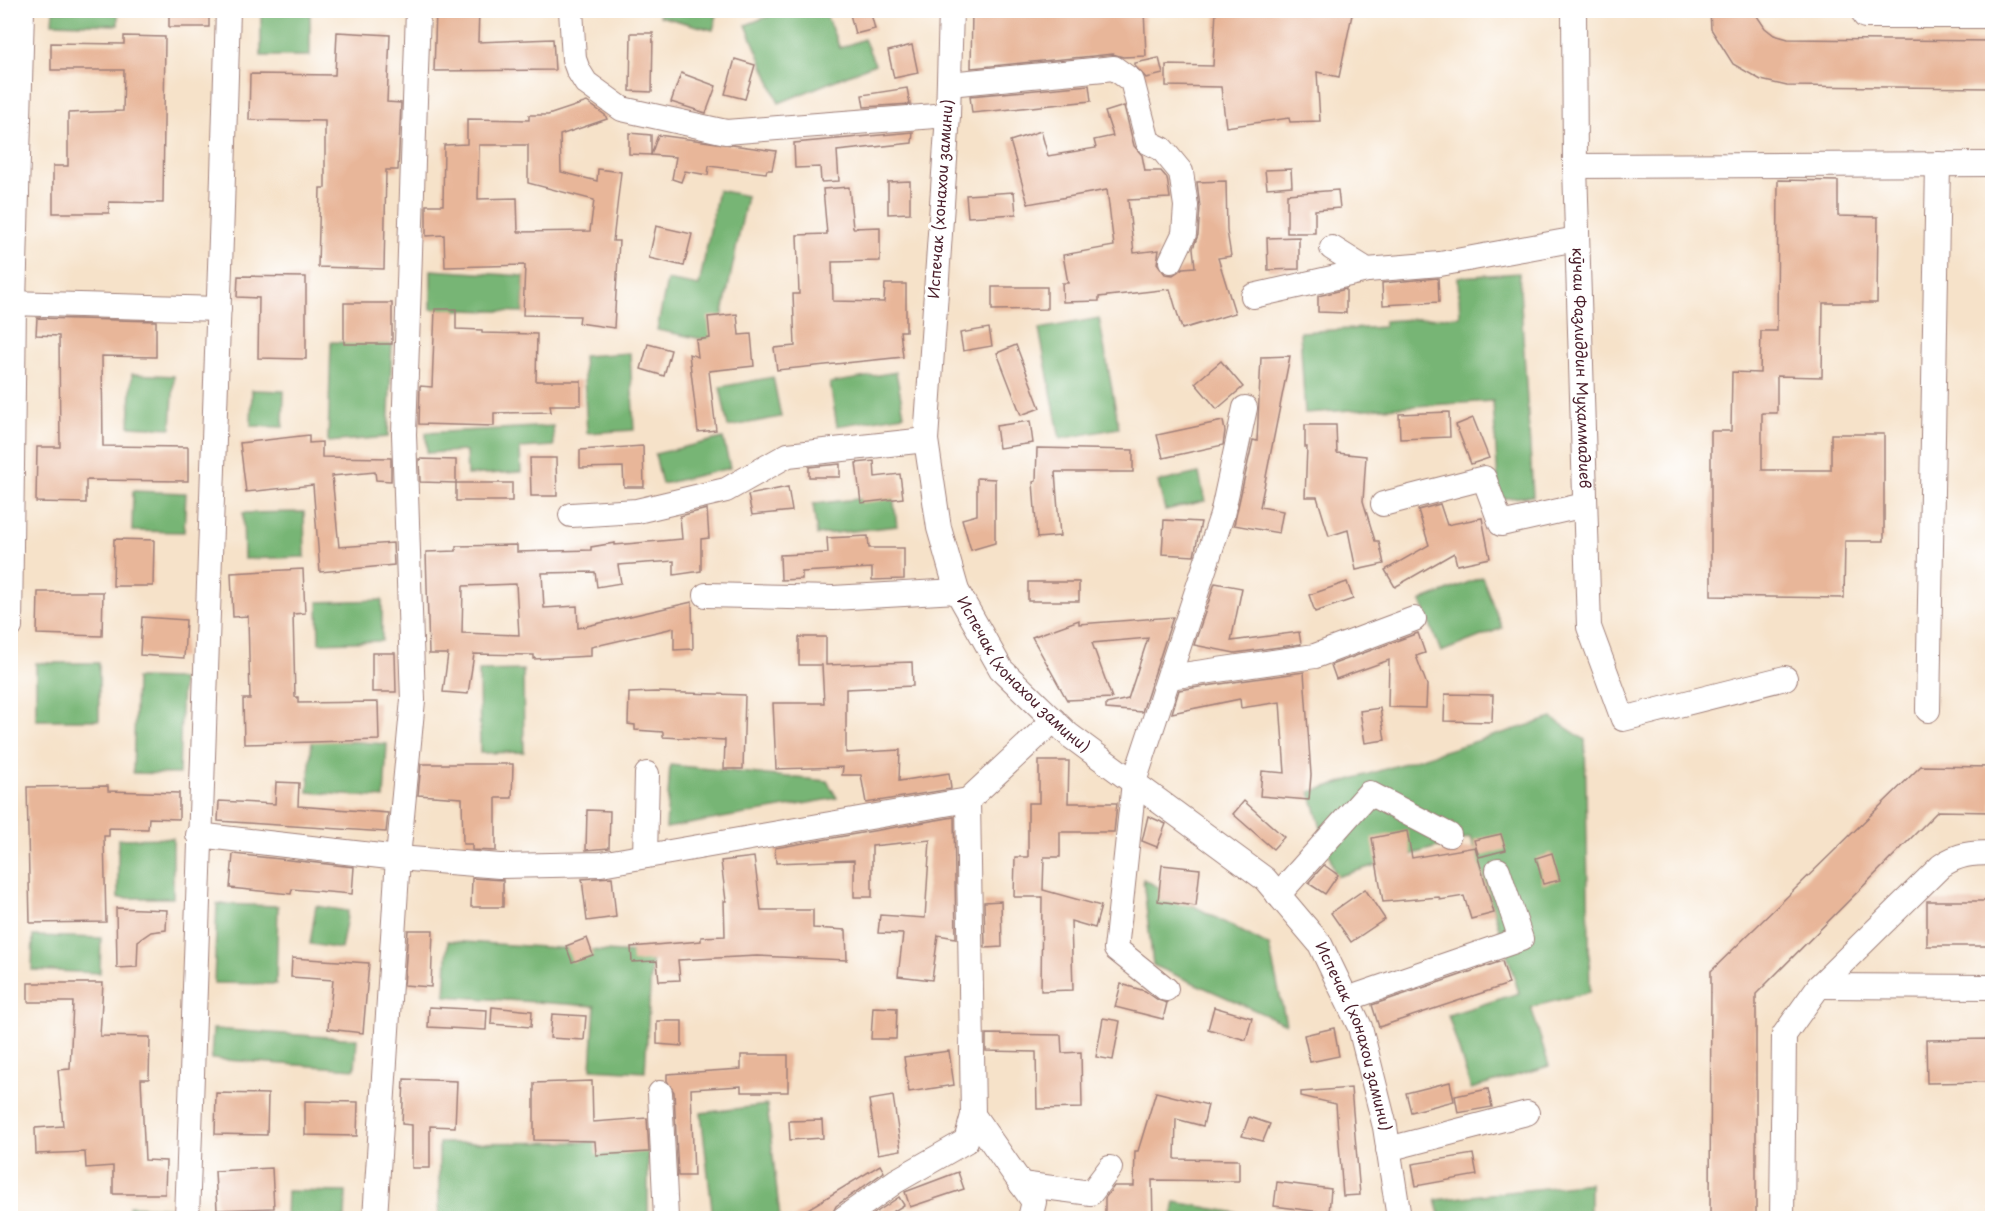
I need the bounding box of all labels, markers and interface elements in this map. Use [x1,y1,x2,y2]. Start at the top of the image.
street label: Испечак (хонахои замини) [921,98,958,299]
street label: кӯчаи Фазлиддин Муҳаммадиев [1567,247,1598,489]
street label: Испечак (хонахои замини) [952,591,1096,757]
street label: Испечак (хонахои замини) [1311,938,1398,1132]

